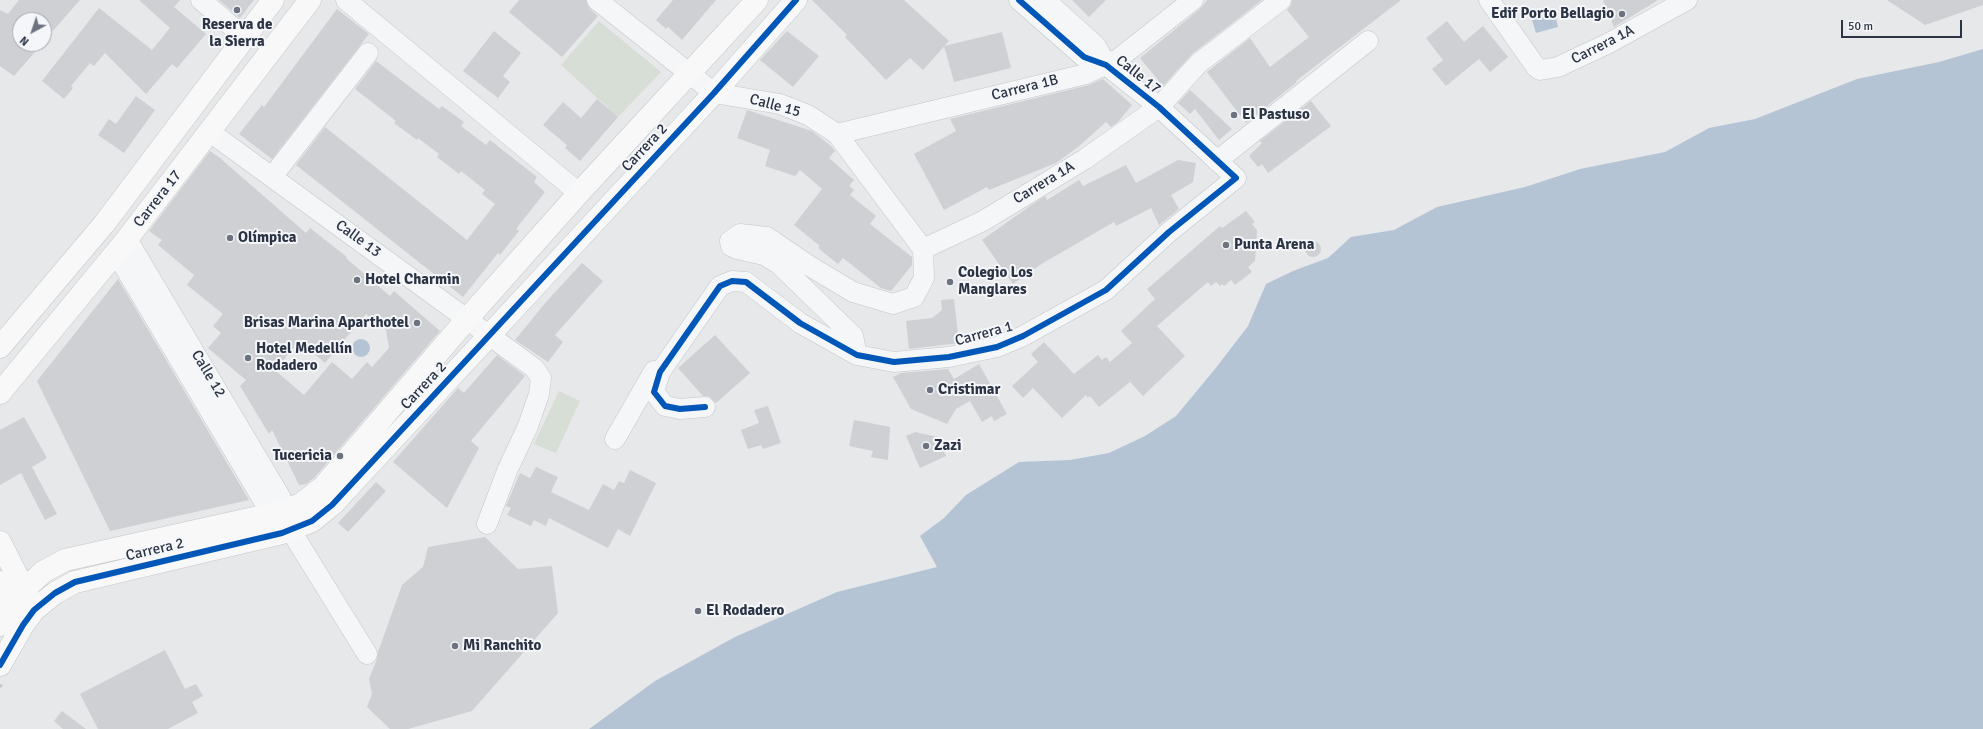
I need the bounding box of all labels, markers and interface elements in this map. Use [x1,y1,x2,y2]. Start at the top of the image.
marker: Reserva de la Sierra [232,5,242,15]
place label: Edif Porto Bellagio [1491,5,1614,23]
marker: Edif Porto Bellagio [1617,9,1627,19]
north arrow [12,12,52,52]
scale bar [1843,12,1964,38]
place label: Reserva de la Sierra [202,16,272,51]
text: 50 m [1848,19,1873,34]
street label: Carrera 1A [1568,21,1638,69]
text: N [17,33,32,48]
street label: Calle 17 [1112,52,1164,98]
street label: Carrera 1B [990,71,1060,105]
street label: Calle 15 [748,91,802,121]
place label: El Pastuso [1242,106,1310,124]
marker: El Pastuso [1229,110,1239,120]
street label: Carrera 2 [618,120,672,176]
street label: Carrera 1A [1010,158,1078,208]
street label: Carrera 17 [130,167,186,231]
street label: Calle 13 [332,216,384,262]
place label: Olímpica [238,229,296,247]
marker: Olímpica [225,233,235,243]
place label: Punta Arena [1234,236,1314,254]
marker: Punta Arena [1221,240,1231,250]
place label: Colegio Los Manglares [958,264,1033,299]
place label: Hotel Charmin [365,271,460,289]
marker: Hotel Charmin [352,275,362,285]
marker: Colegio Los Manglares [945,277,955,287]
place label: Brisas Marina Aparthotel [244,314,409,332]
marker: Brisas Marina Aparthotel [412,318,422,328]
street label: Carrera 1 [953,318,1015,350]
place label: Hotel Medellín Rodadero [256,340,352,375]
street label: Calle 12 [187,347,229,401]
marker: Hotel Medellín Rodadero [243,353,253,363]
street label: Carrera 2 [397,358,451,414]
place label: Cristimar [938,381,1000,399]
marker: Cristimar [925,385,935,395]
place label: Zazi [934,437,961,455]
marker: Zazi [921,441,931,451]
place label: Tucericia [273,447,332,465]
marker: Tucericia [335,451,345,461]
street label: Carrera 2 [124,535,186,565]
place label: El Rodadero [706,602,784,620]
marker: El Rodadero [693,606,703,616]
place label: Mi Ranchito [463,637,541,655]
marker: Mi Ranchito [450,641,460,651]

